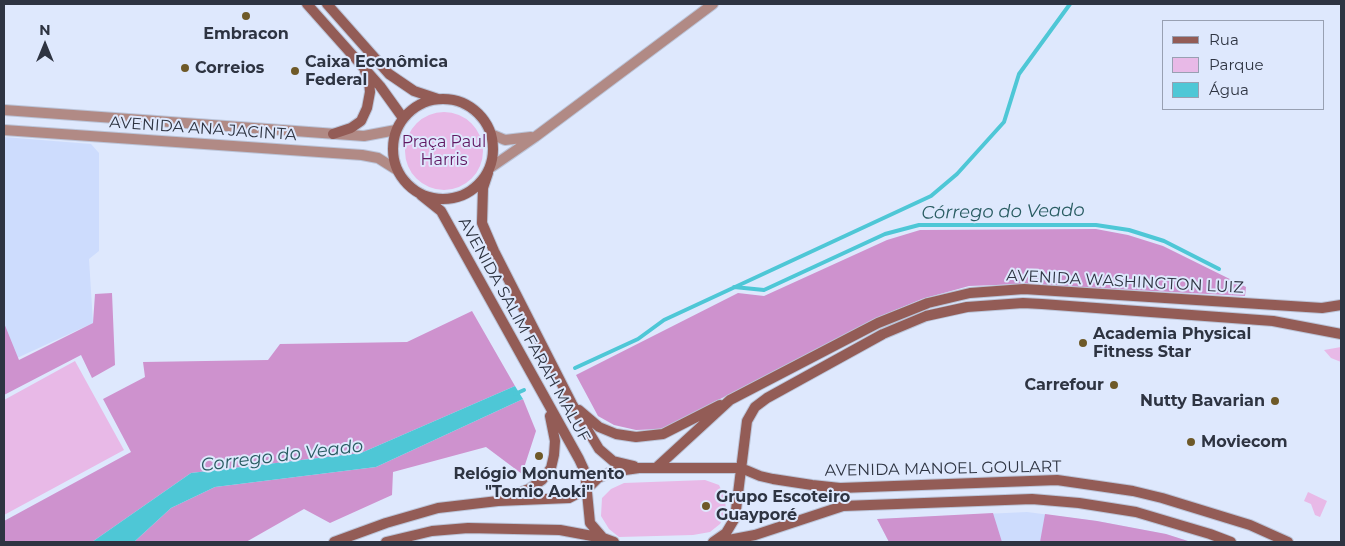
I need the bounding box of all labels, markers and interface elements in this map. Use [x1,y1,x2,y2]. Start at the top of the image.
marker: Embracon [240,10,252,22]
north arrow [20,20,70,70]
legend [1162,20,1325,110]
text: N [39,21,51,39]
place label: Embracon [203,24,289,44]
text: Rua [1209,30,1239,49]
place label: Caixa Econômica Federal [305,52,448,90]
text: Parque [1209,55,1264,74]
place label: Correios [195,58,264,78]
marker: Correios [179,62,191,74]
marker: Caixa Econômica Federal [289,65,301,77]
text: Água [1209,80,1249,99]
street label: AVENIDA ANA JACINTA [109,113,297,145]
park label: Praça Paul Harris [402,132,486,170]
water label: Córrego do Veado [921,200,1085,224]
street label: AVENIDA SALIM FARAH MALUF [454,214,594,446]
street label: AVENIDA WASHINGTON LUIZ [1006,266,1244,298]
place label: Academia Physical Fitness Star [1093,324,1251,362]
marker: Academia Physical Fitness Star [1077,337,1089,349]
place label: Carrefour [1024,375,1104,395]
marker: Carrefour [1108,379,1120,391]
place label: Nutty Bavarian [1140,391,1265,411]
marker: Nutty Bavarian [1269,395,1281,407]
place label: Moviecom [1201,432,1288,452]
water label: Corrego do Veado [200,435,364,477]
marker: Moviecom [1185,436,1197,448]
marker: Relógio Monumento "Tomio Aoki" [533,450,545,462]
street label: AVENIDA MANOEL GOULART [825,457,1061,481]
place label: Relógio Monumento "Tomio Aoki" [453,464,625,502]
place label: Grupo Escoteiro Guayporé [716,487,850,525]
marker: Grupo Escoteiro Guayporé [700,500,712,512]

